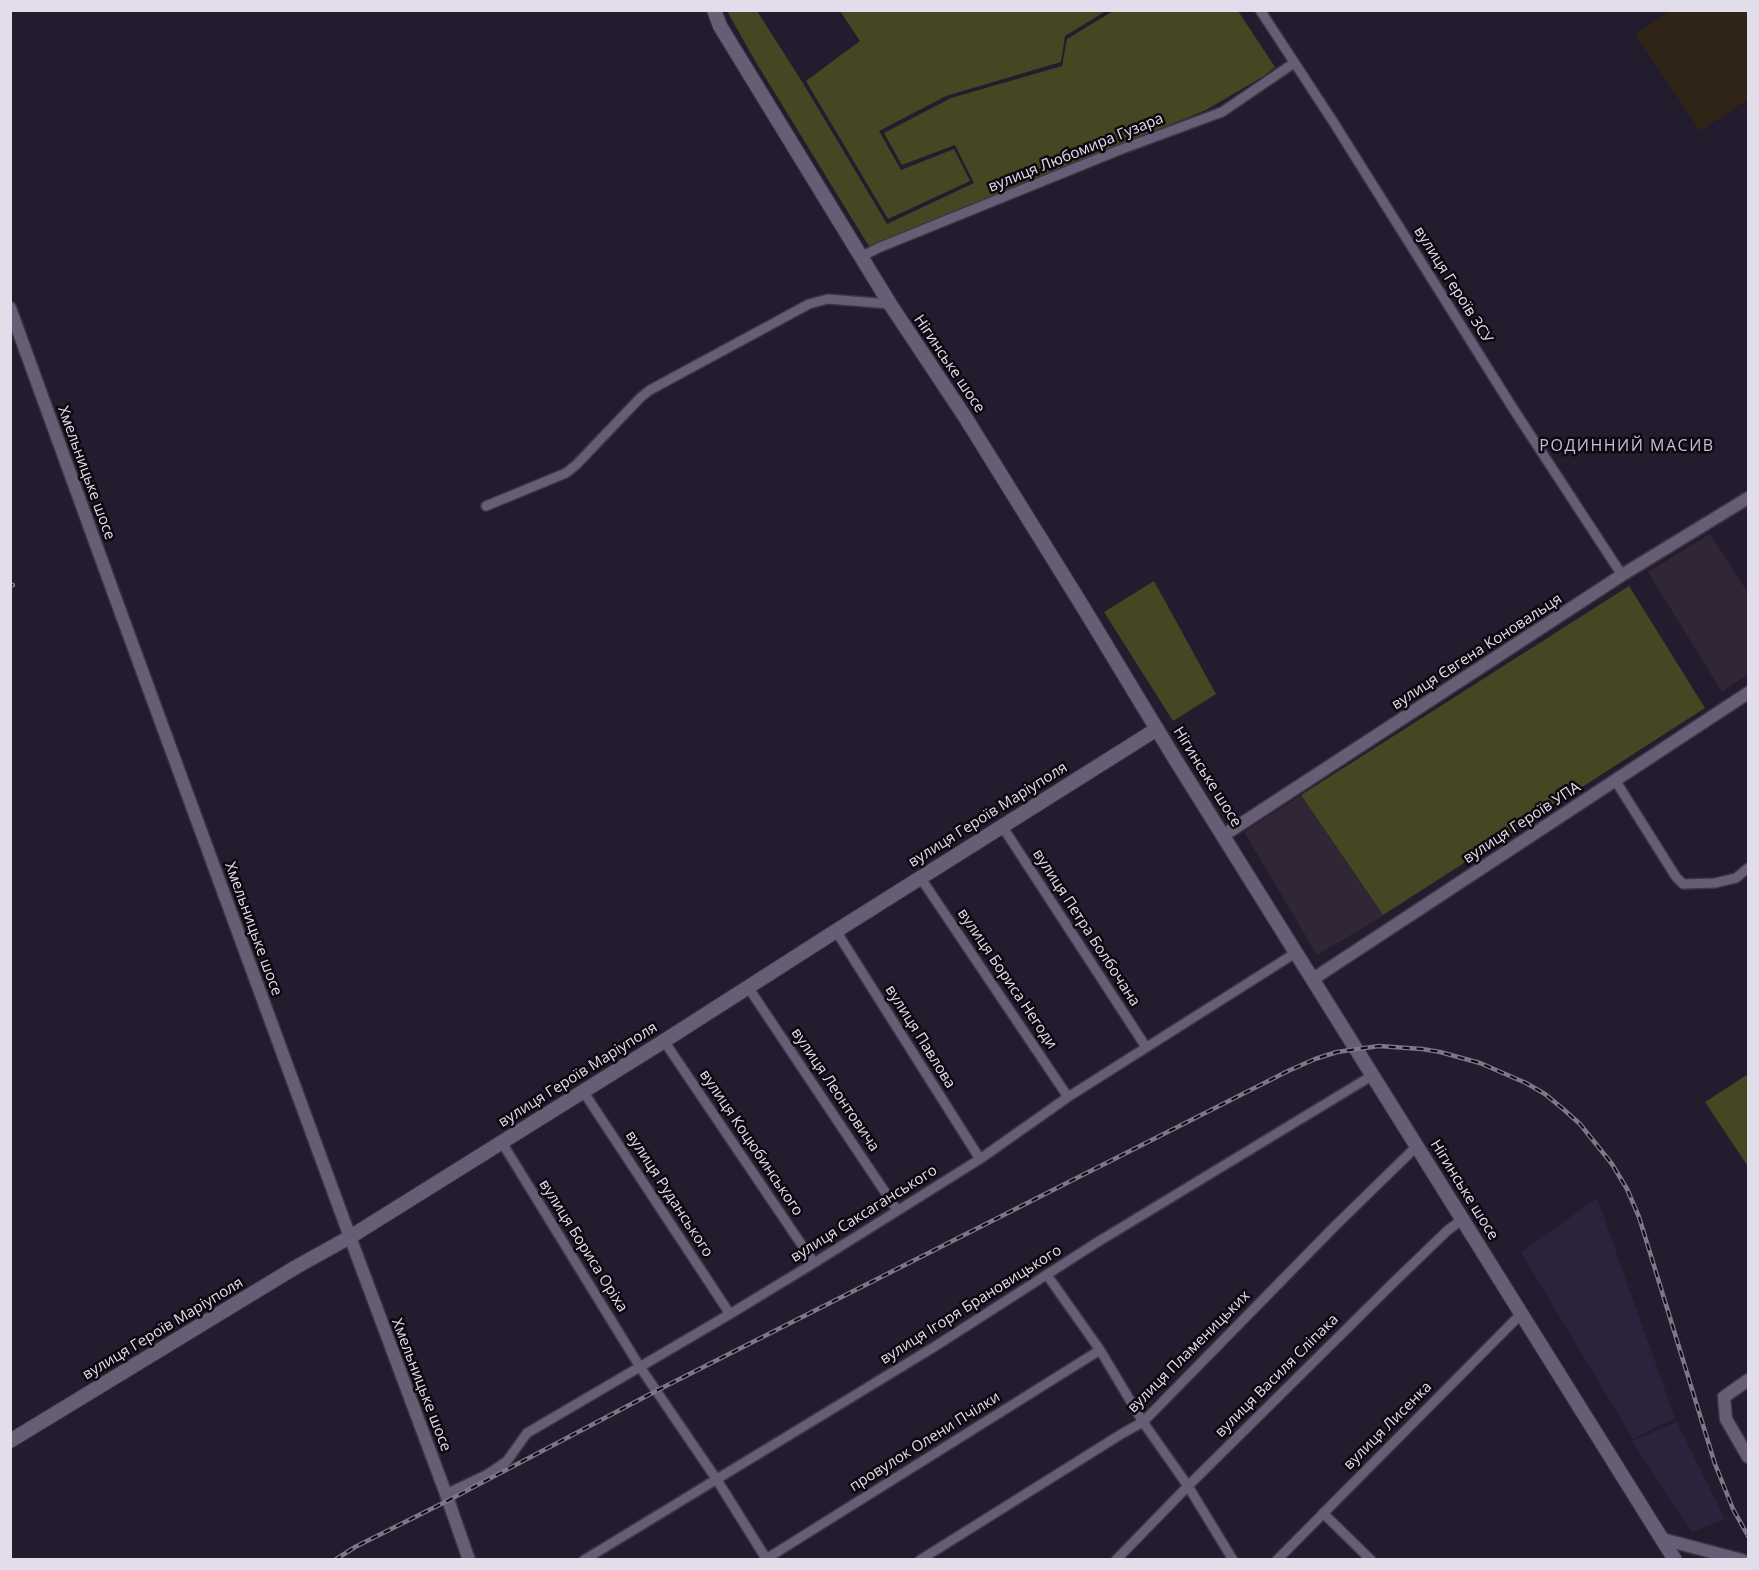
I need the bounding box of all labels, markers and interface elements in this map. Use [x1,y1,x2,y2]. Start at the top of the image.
street label: вулиця Любомира Гузара [986,110,1166,196]
street label: вулиця Героїв ЗСУ [1410,223,1496,347]
street label: Нігинське шосе [910,312,988,416]
street label: Хмельницьке шосе [53,404,119,542]
district label: РОДИННИЙ МАСИВ [1539,436,1715,456]
street label: вулиця Євгена Коновальця [1388,590,1566,714]
street label: Нігинське шосе [1169,724,1245,830]
street label: вулиця Героїв Маріуполя [905,759,1071,871]
street label: вулиця Героїв УПА [1460,778,1584,868]
street label: вулиця Петра Болбочана [1028,846,1144,1010]
street label: Хмельницьке шосе [220,860,286,998]
street label: вулиця Бориса Негоди [953,905,1061,1053]
street label: вулиця Павлова [881,982,959,1092]
street label: вулиця Героїв Маріуполя [495,1019,661,1131]
street label: вулиця Леонтовича [787,1025,883,1155]
street label: вулиця Коцюбинського [695,1067,807,1219]
street label: вулиця Руданського [621,1127,717,1261]
street label: Нігинське шосе [1426,1137,1502,1243]
street label: вулиця Саксаганського [787,1161,941,1267]
street label: вулиця Бориса Оріха [535,1176,631,1316]
street label: вулиця Ігоря Брановицького [877,1242,1065,1368]
street label: вулиця Героїв Маріуполя [79,1274,247,1384]
street label: вулиця Пламеницьких [1124,1287,1254,1417]
street label: вулиця Василя Сліпака [1212,1311,1342,1441]
street label: Хмельницьке шосе [387,1316,455,1454]
street label: вулиця Лисенка [1340,1378,1436,1474]
street label: провулок Олени Пчілки [846,1388,1004,1496]

